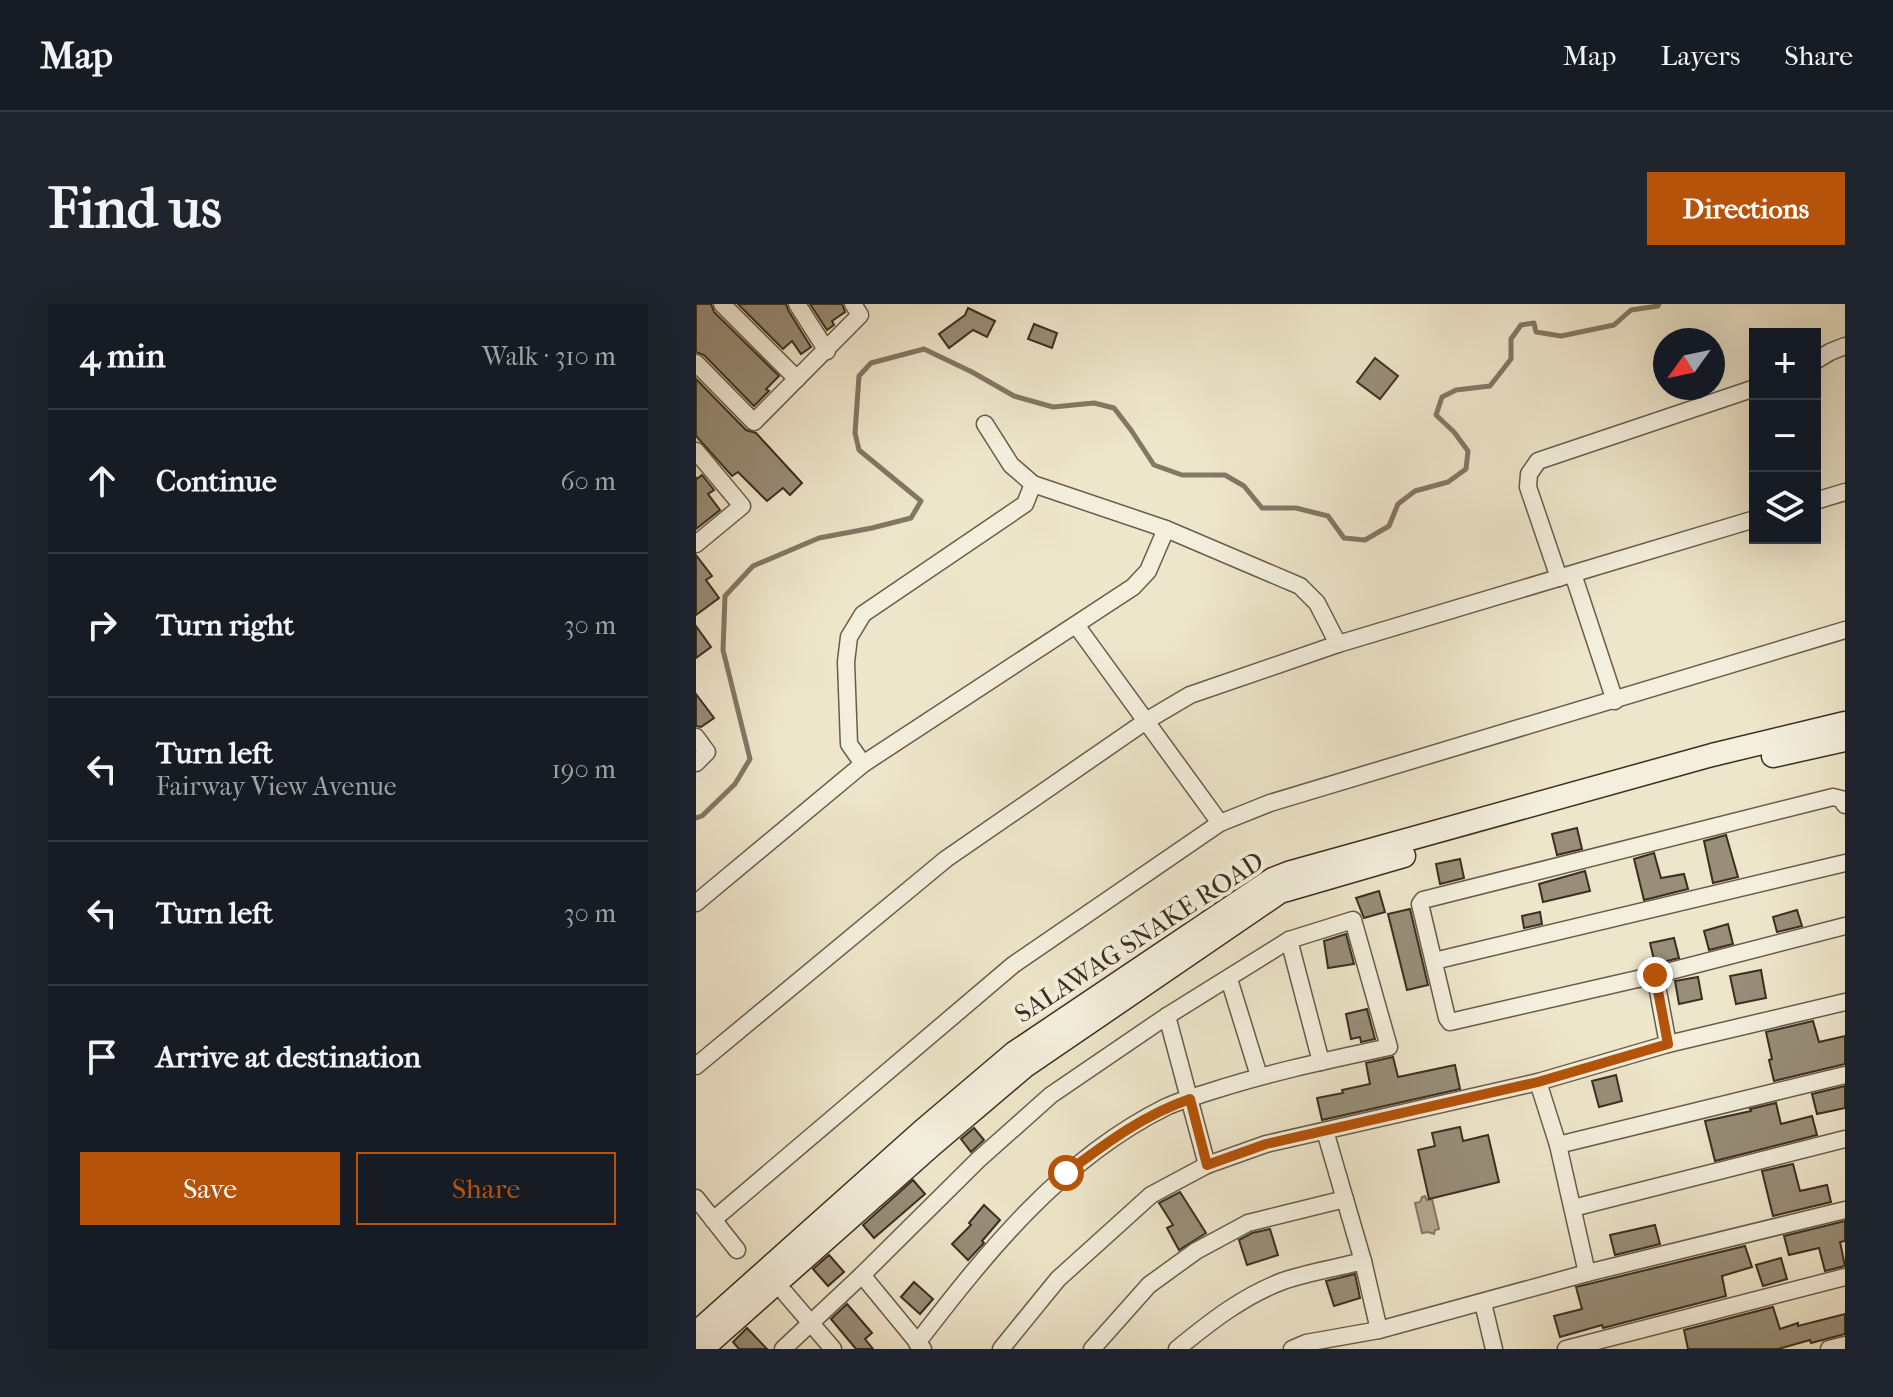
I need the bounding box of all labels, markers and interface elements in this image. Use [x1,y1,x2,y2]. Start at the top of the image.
text: Map [40,33,113,78]
text: Map [1563,39,1616,72]
text: Layers [1660,39,1740,72]
text: Share [1784,39,1853,72]
button: Directions [1647,172,1845,245]
text: Find us [48,176,222,241]
north arrow [1653,328,1725,400]
map controls [1749,328,1821,544]
button: + [1749,328,1821,400]
text: 4 min [80,336,165,376]
text: Walk · 310 m [482,341,616,372]
button: − [1749,400,1821,472]
icon: ahead [80,459,124,503]
text: Continue [156,464,277,499]
text: 60 m [560,466,616,497]
button: layers [1749,472,1821,544]
icon: right [80,603,124,647]
text: Turn right [156,608,294,643]
text: 30 m [564,610,616,641]
text: Turn left [156,736,273,771]
icon: left [80,747,124,791]
text: 190 m [552,754,616,785]
text: Fairway View Avenue [156,771,397,802]
street label: SALAWAG SNAKE ROAD [1009,845,1270,1030]
icon: left [80,891,124,935]
text: Turn left [156,896,273,931]
text: 30 m [564,898,616,929]
route end [1637,957,1673,993]
icon: arrive [80,1035,124,1079]
text: Arrive at destination [156,1040,421,1075]
button: Save [80,1152,340,1225]
button: Share [356,1152,616,1225]
route start [1048,1155,1084,1191]

